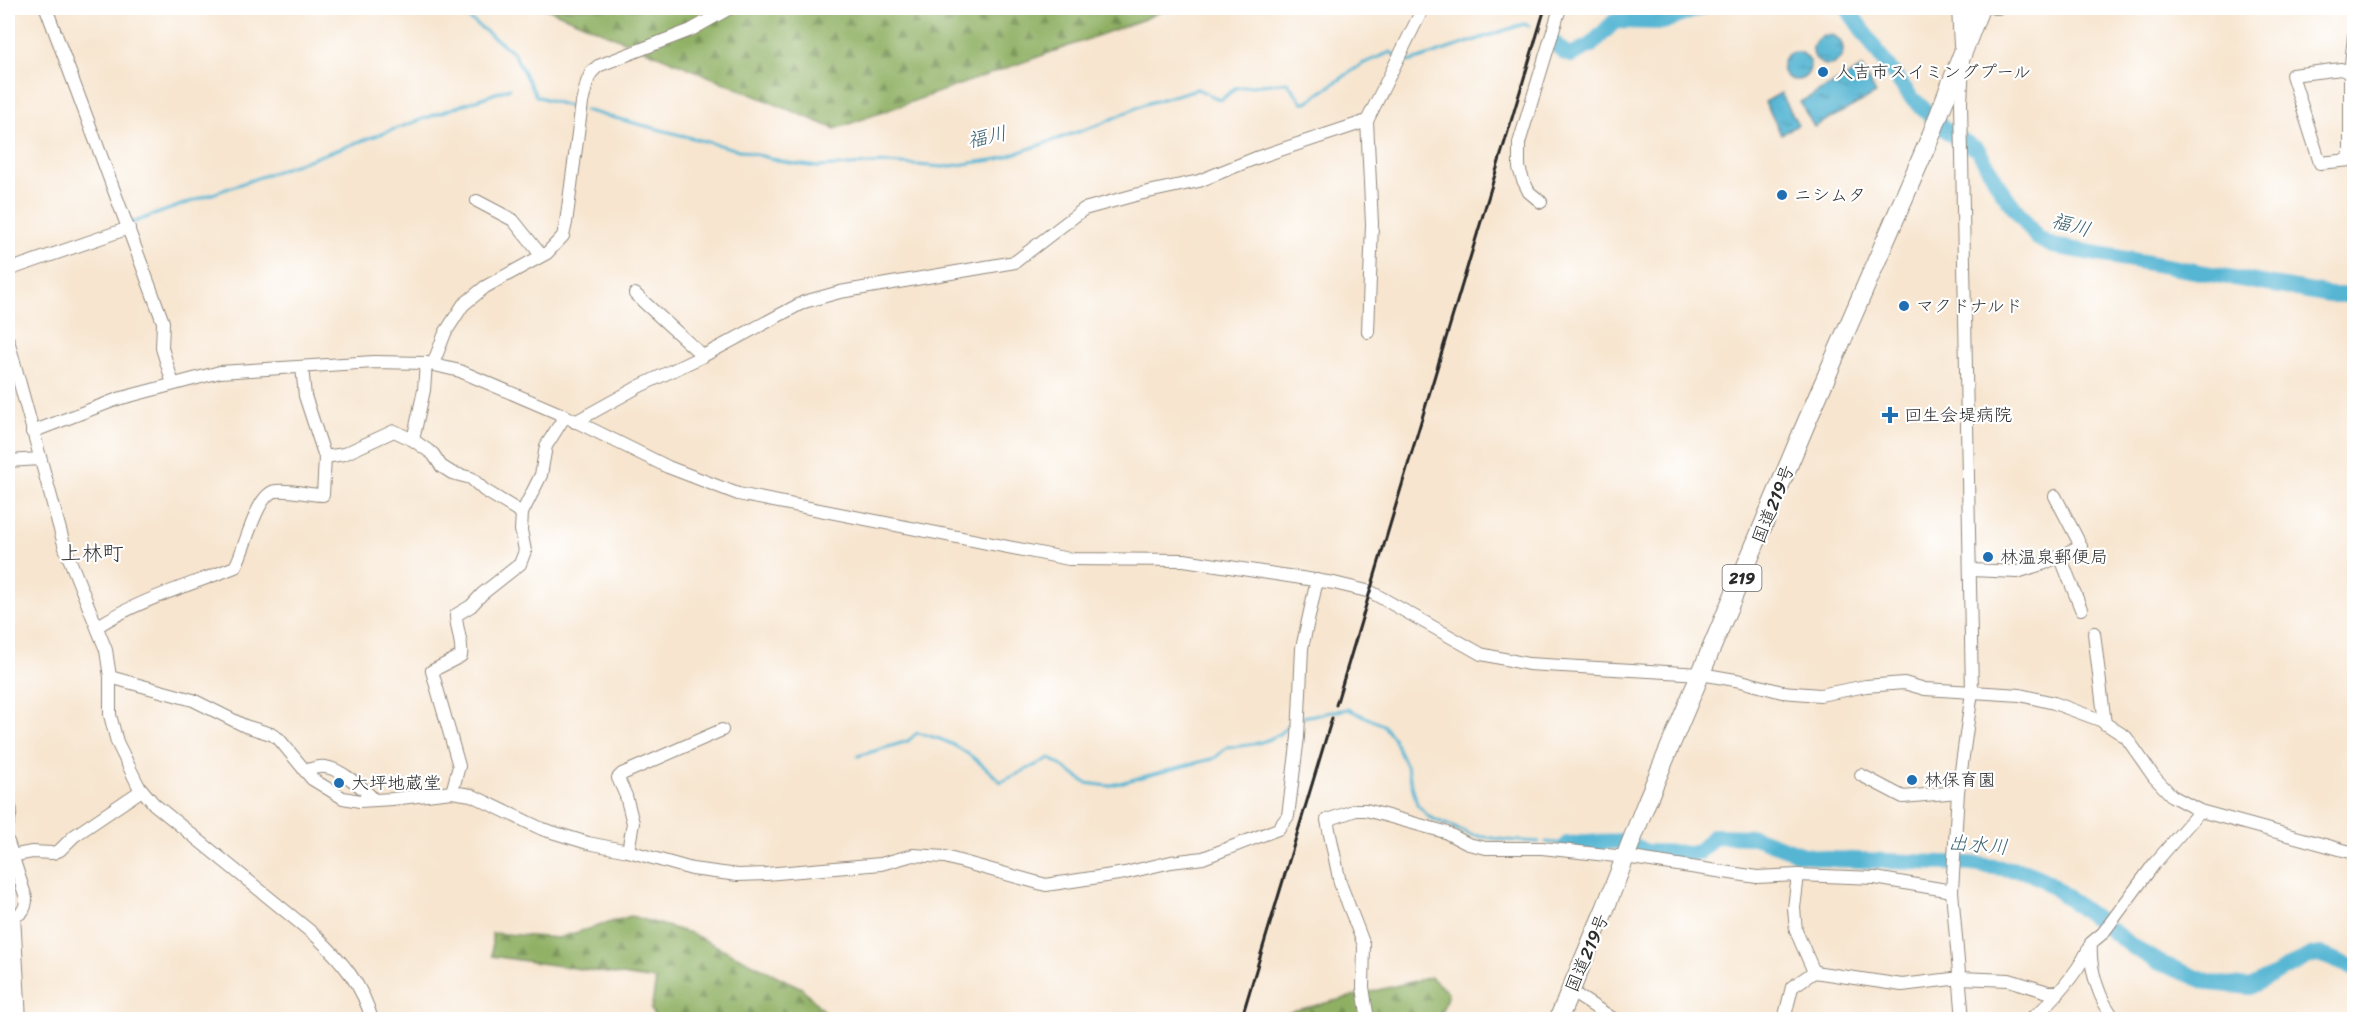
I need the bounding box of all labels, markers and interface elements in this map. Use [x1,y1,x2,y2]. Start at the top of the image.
place label: 人吉市スイミングプール [1835,56,2031,88]
marker: 人吉市スイミングプール [1816,65,1830,79]
water label: 福川 [964,116,1010,158]
place label: ニシムタ [1794,179,1866,211]
marker: ニシムタ [1775,188,1789,202]
water label: 福川 [2047,203,2095,247]
place label: マクドナルド [1916,290,2023,322]
marker: マクドナルド [1897,299,1911,313]
place label: 回生会堤病院 [1904,399,2012,431]
marker: 回生会堤病院 [1881,406,1899,424]
street label: 国道219号 [1743,459,1803,549]
district label: 上林町 [61,534,124,572]
place label: 林温泉郵便局 [2000,541,2108,573]
marker: 林温泉郵便局 [1981,550,1995,564]
road number: 219 [1722,565,1762,591]
place label: 林保育園 [1924,764,1996,796]
place label: 大坪地蔵堂 [351,767,441,799]
marker: 林保育園 [1905,773,1919,787]
marker: 大坪地蔵堂 [332,776,346,790]
water label: 出水川 [1947,825,2009,865]
street label: 国道219号 [1556,908,1618,998]

